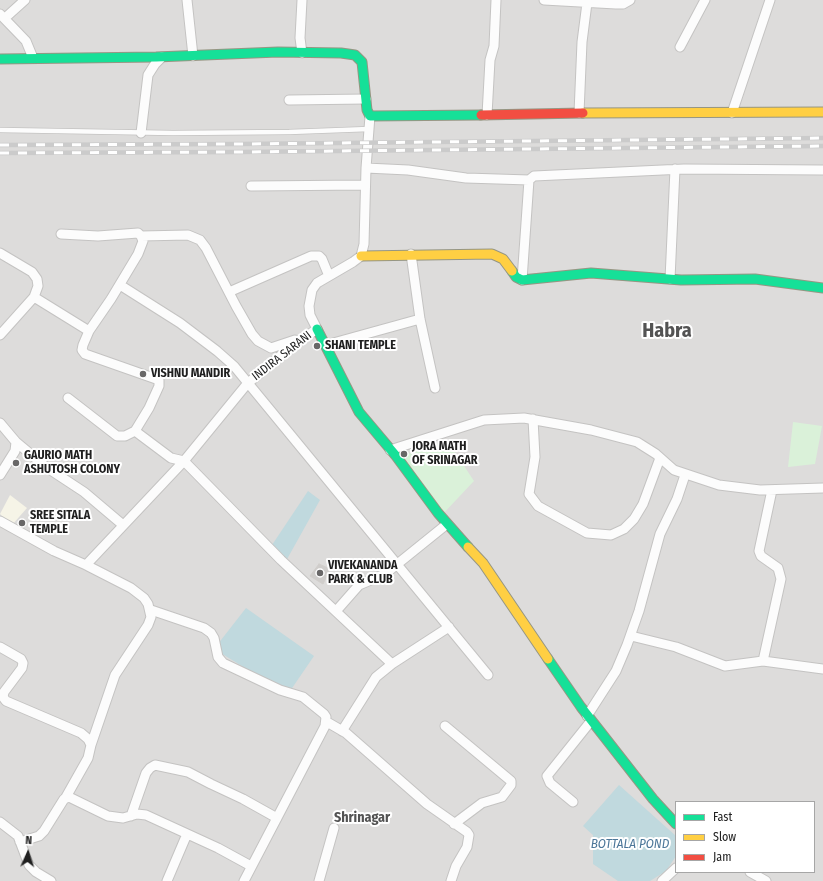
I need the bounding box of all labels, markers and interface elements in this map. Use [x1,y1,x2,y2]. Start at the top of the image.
district label: Habra [642,319,692,343]
street label: INDIRA SARANI [249,328,315,384]
place label: SHANI TEMPLE [325,339,396,353]
marker: SHANI TEMPLE [312,341,322,351]
place label: VISHNU MANDIR [151,367,230,381]
marker: VISHNU MANDIR [138,369,148,379]
place label: JORA MATH OF SRINAGAR [412,440,477,468]
place label: GAURIO MATH ASHUTOSH COLONY [24,449,120,477]
marker: JORA MATH OF SRINAGAR [399,449,409,459]
marker: GAURIO MATH ASHUTOSH COLONY [11,458,21,468]
place label: SREE SITALA TEMPLE [30,509,90,537]
marker: SREE SITALA TEMPLE [17,518,27,528]
place label: VIVEKANANDA PARK & CLUB [328,559,397,587]
marker: VIVEKANANDA PARK & CLUB [315,568,325,578]
legend [675,801,815,873]
district label: Shrinagar [334,810,390,826]
text: Fast [713,810,732,824]
text: Slow [713,830,736,844]
north arrow [8,833,48,873]
text: N [25,834,32,847]
water label: BOTTALA POND [591,836,669,852]
text: Jam [713,850,731,864]

